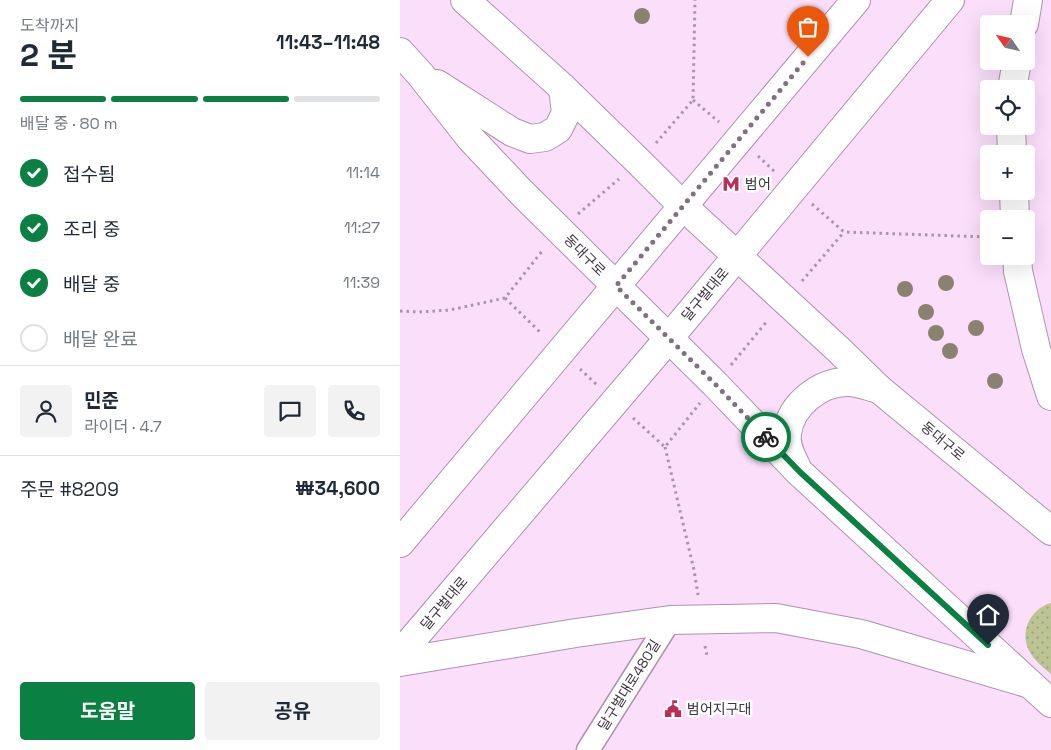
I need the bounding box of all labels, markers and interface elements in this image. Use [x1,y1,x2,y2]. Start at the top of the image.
pin [787,6,829,57]
icon: bag [794,13,822,41]
text: 도착까지 [20,15,79,36]
north arrow [980,15,1035,70]
map controls [980,15,1035,265]
text: 11:43–11:48 [276,30,380,55]
text: 2 분 [20,35,77,75]
button: locate [980,80,1035,135]
text: 배달 중 · 80 m [20,113,118,134]
button: + [980,145,1035,200]
icon: check [20,159,48,187]
text: 접수됨 [63,162,115,187]
text: 11:14 [346,162,380,183]
metro station icon: 범어 [721,174,741,194]
place label: 범어 [745,175,771,193]
button: − [980,210,1035,265]
icon: check [20,214,48,242]
text: 조리 중 [63,217,120,242]
text: 11:27 [344,217,380,238]
street label: 동대구로 [560,230,610,280]
street label: 달구벌대로 [677,263,733,324]
icon: check [20,269,48,297]
text: 배달 중 [63,272,120,297]
text: 11:39 [343,272,380,293]
text: 배달 완료 [63,327,138,352]
button: person [20,385,72,437]
button: chat [264,385,316,437]
button: phone [328,385,380,437]
text: 민준 [84,388,119,413]
courier [741,412,791,462]
text: 라이더 · 4.7 [84,416,162,437]
street label: 동대구로 [917,418,969,465]
icon: bike [752,423,780,451]
text: ₩34,600 [295,476,380,501]
text: 주문 #8209 [20,477,119,502]
street label: 달구벌대로 [416,572,472,633]
pin [967,594,1009,645]
icon: home [974,601,1002,629]
street label: 달구벌대로480길 [594,636,664,734]
button: 도움말 [20,682,195,740]
button: 공유 [205,682,380,740]
public building icon: 범어지구대 [663,699,683,719]
place label: 범어지구대 [687,700,751,718]

